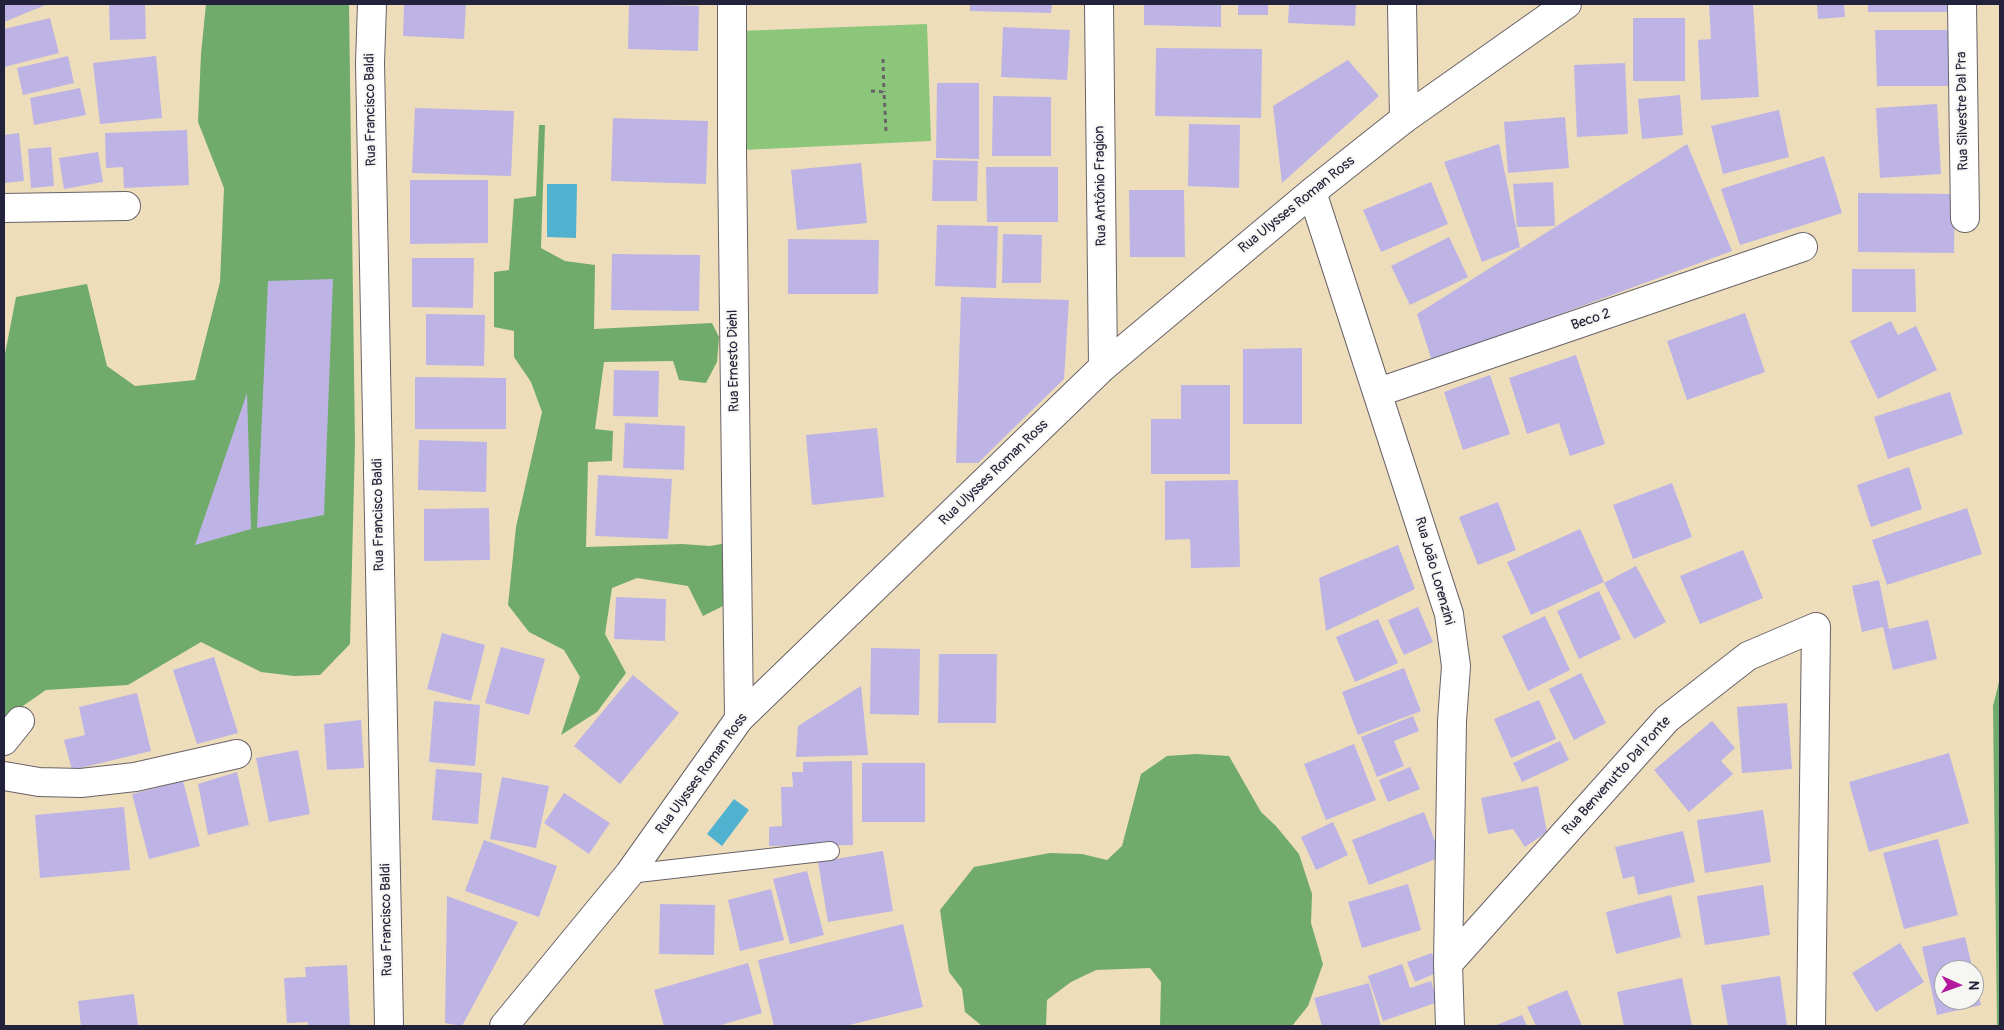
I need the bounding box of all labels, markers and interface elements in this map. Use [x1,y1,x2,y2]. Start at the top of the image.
street label: Rua Silvestre Dal Pra [1954,51,1972,171]
street label: Rua Francisco Baldi [362,53,380,167]
street label: Rua Antônio Fragion [1092,126,1110,246]
street label: Rua Ulysses Roman Ross [1235,153,1359,257]
street label: Beco 2 [1569,305,1613,335]
street label: Rua Ernesto Diehl [725,310,743,412]
street label: Rua Ulysses Roman Ross [936,417,1052,529]
street label: Rua Francisco Baldi [370,458,388,572]
street label: Rua João Lorenzini [1411,515,1457,627]
street label: Rua Ulysses Roman Ross [653,710,751,838]
street label: Rua Benvenutto Dal Ponte [1559,713,1675,839]
street label: Rua Francisco Baldi [378,863,396,977]
north arrow [1934,960,1984,1010]
text: N [1965,980,1982,991]

